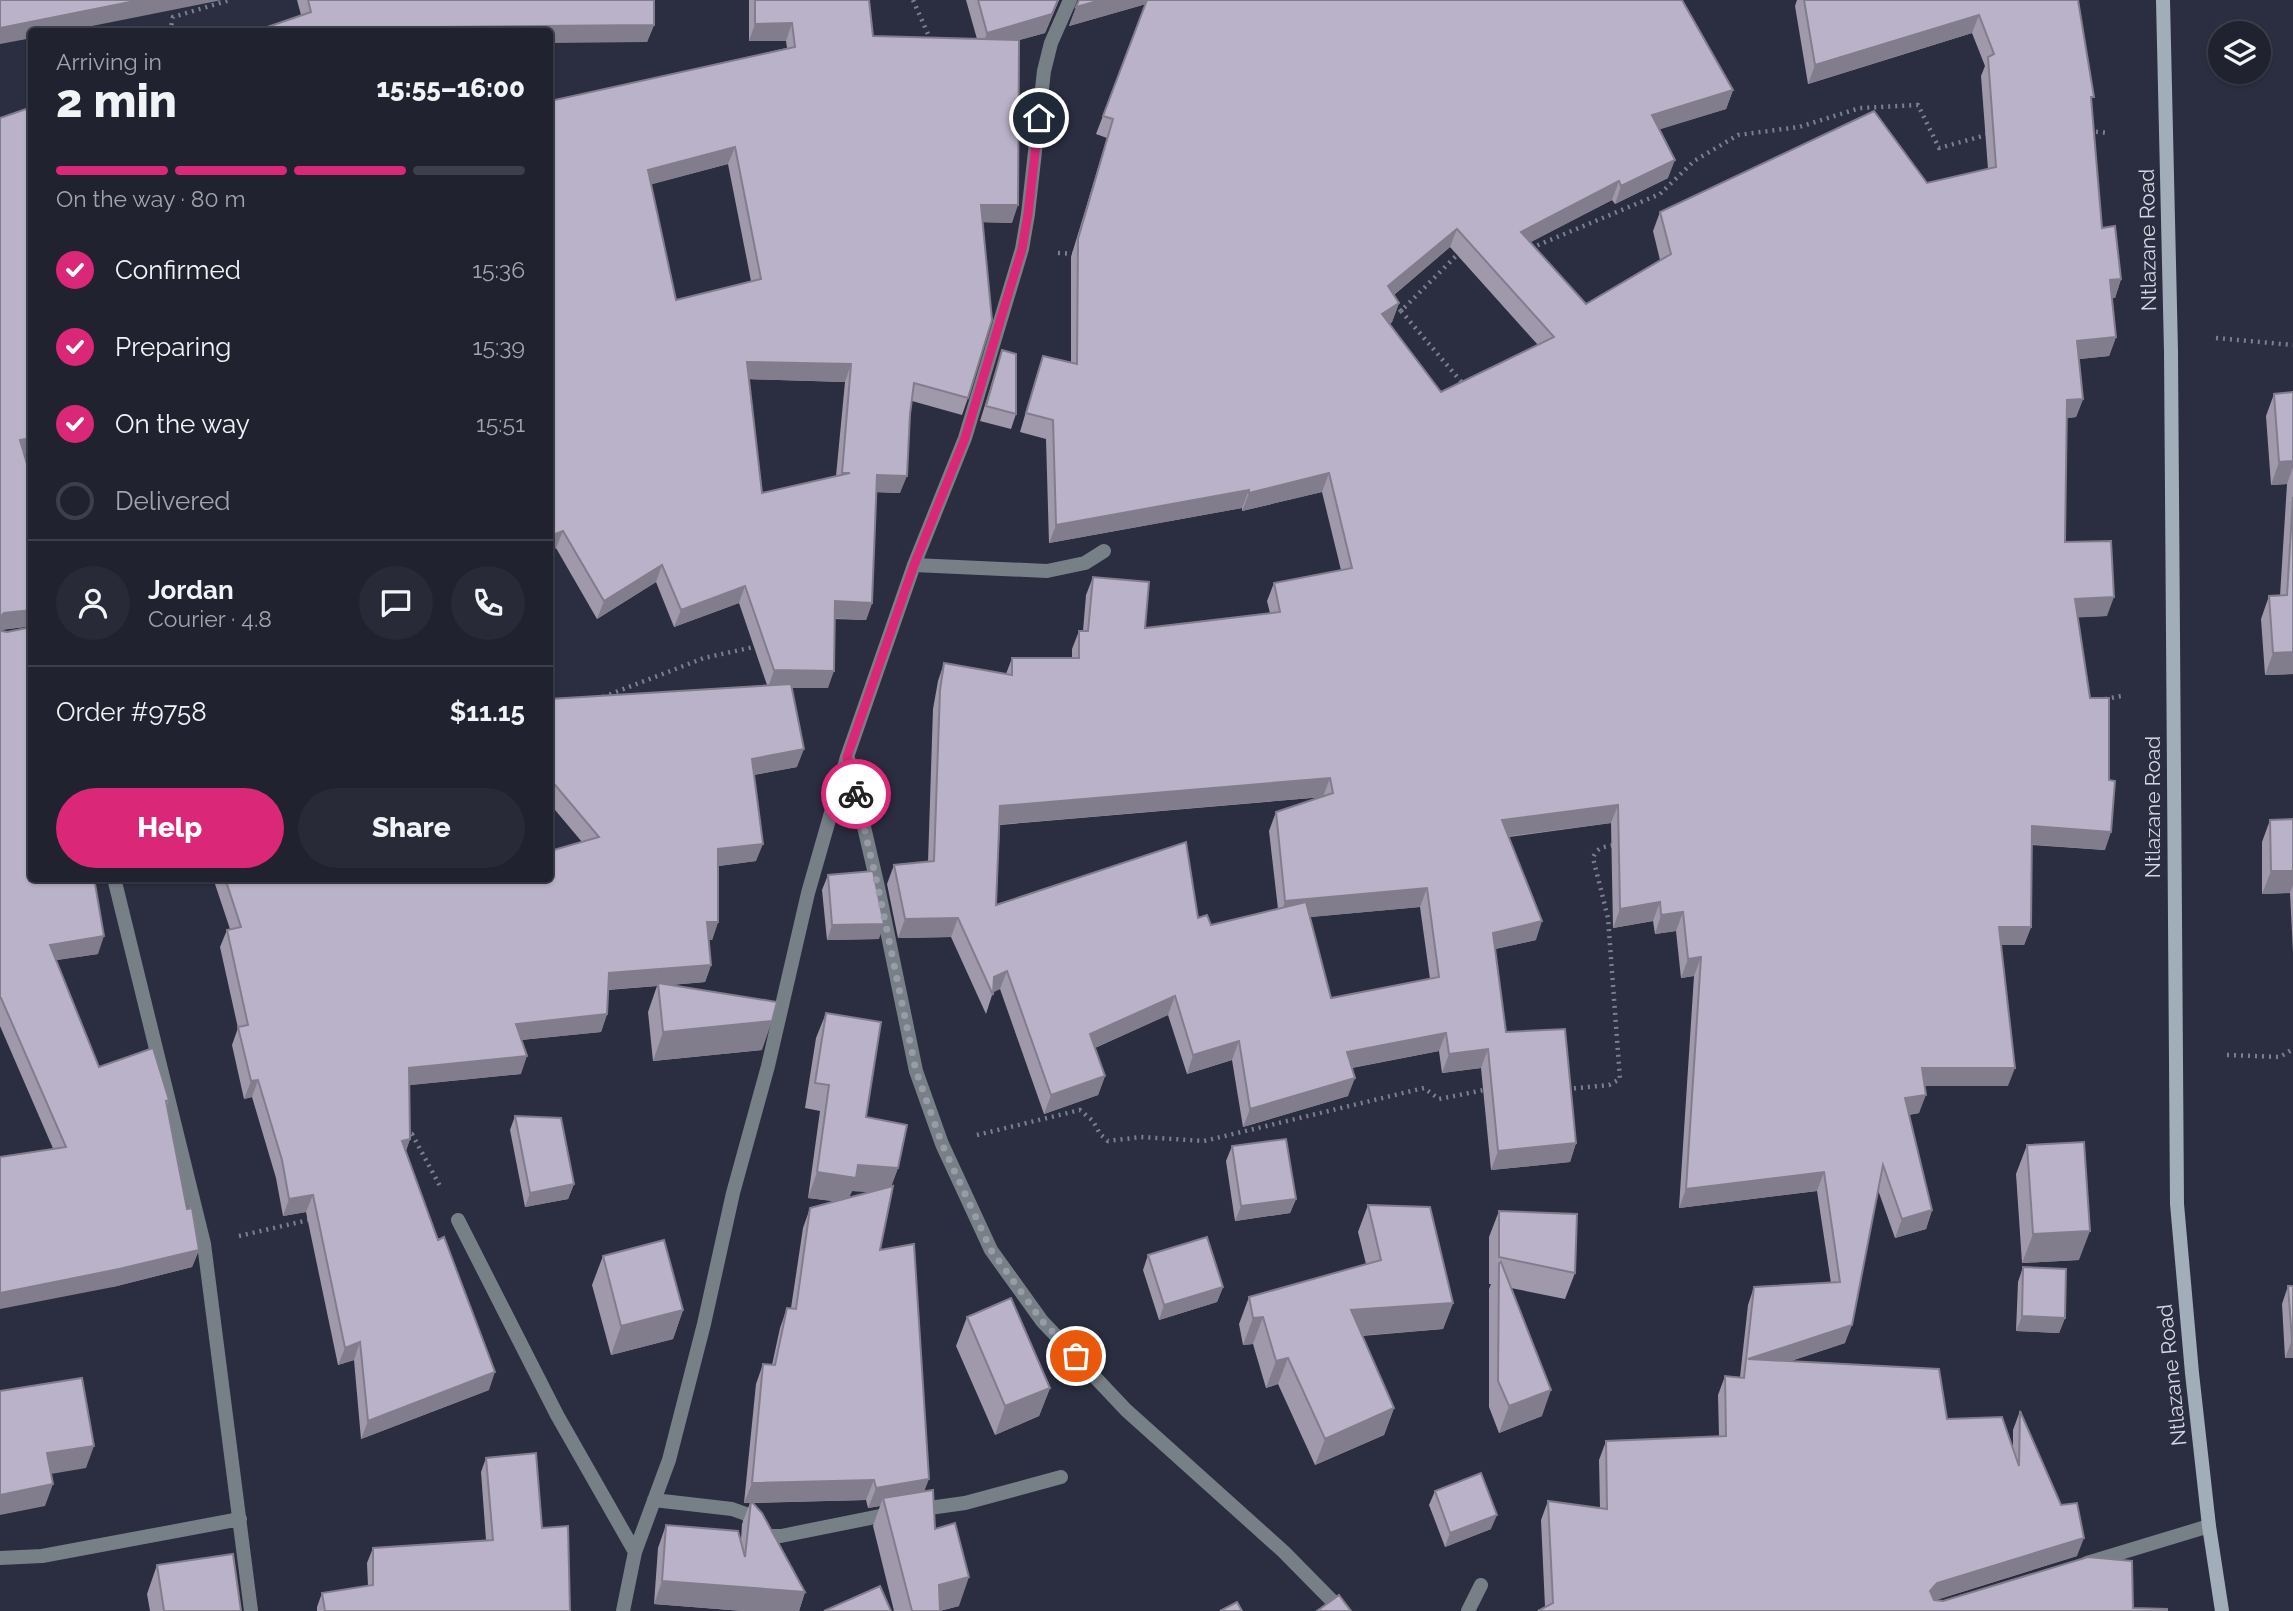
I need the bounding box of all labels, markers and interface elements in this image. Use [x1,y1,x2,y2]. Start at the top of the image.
map controls [2208,21,2271,84]
button: layers [2208,21,2271,84]
text: Arriving in [56,48,162,75]
text: 15:55–16:00 [377,73,525,103]
text: 2 min [56,74,177,128]
pin [1009,88,1069,148]
icon: home [1020,99,1058,137]
street label: Ntlazane Road [2134,169,2161,311]
text: On the way · 80 m [56,185,246,212]
icon: check [56,251,94,289]
text: Confirmed [115,255,241,285]
text: 15:36 [472,256,525,283]
icon: check [56,328,94,366]
text: Preparing [115,332,231,362]
text: 15:39 [473,333,525,360]
icon: check [56,405,94,443]
text: On the way [115,409,250,439]
text: 15:51 [476,410,525,437]
text: Delivered [115,486,230,516]
button: person [56,566,130,640]
button: chat [359,566,433,640]
button: phone [451,566,525,640]
text: Jordan [148,575,234,605]
text: Courier · 4.8 [148,605,272,632]
text: Order #9758 [56,697,207,727]
text: $11.15 [450,697,525,727]
street label: Ntlazane Road [2140,736,2165,878]
courier [821,759,891,829]
icon: bike [837,775,875,813]
button: Help [56,788,284,868]
button: Share [298,788,525,868]
street label: Ntlazane Road [2152,1303,2191,1447]
pin [1046,1326,1106,1386]
icon: bag [1057,1337,1095,1375]

